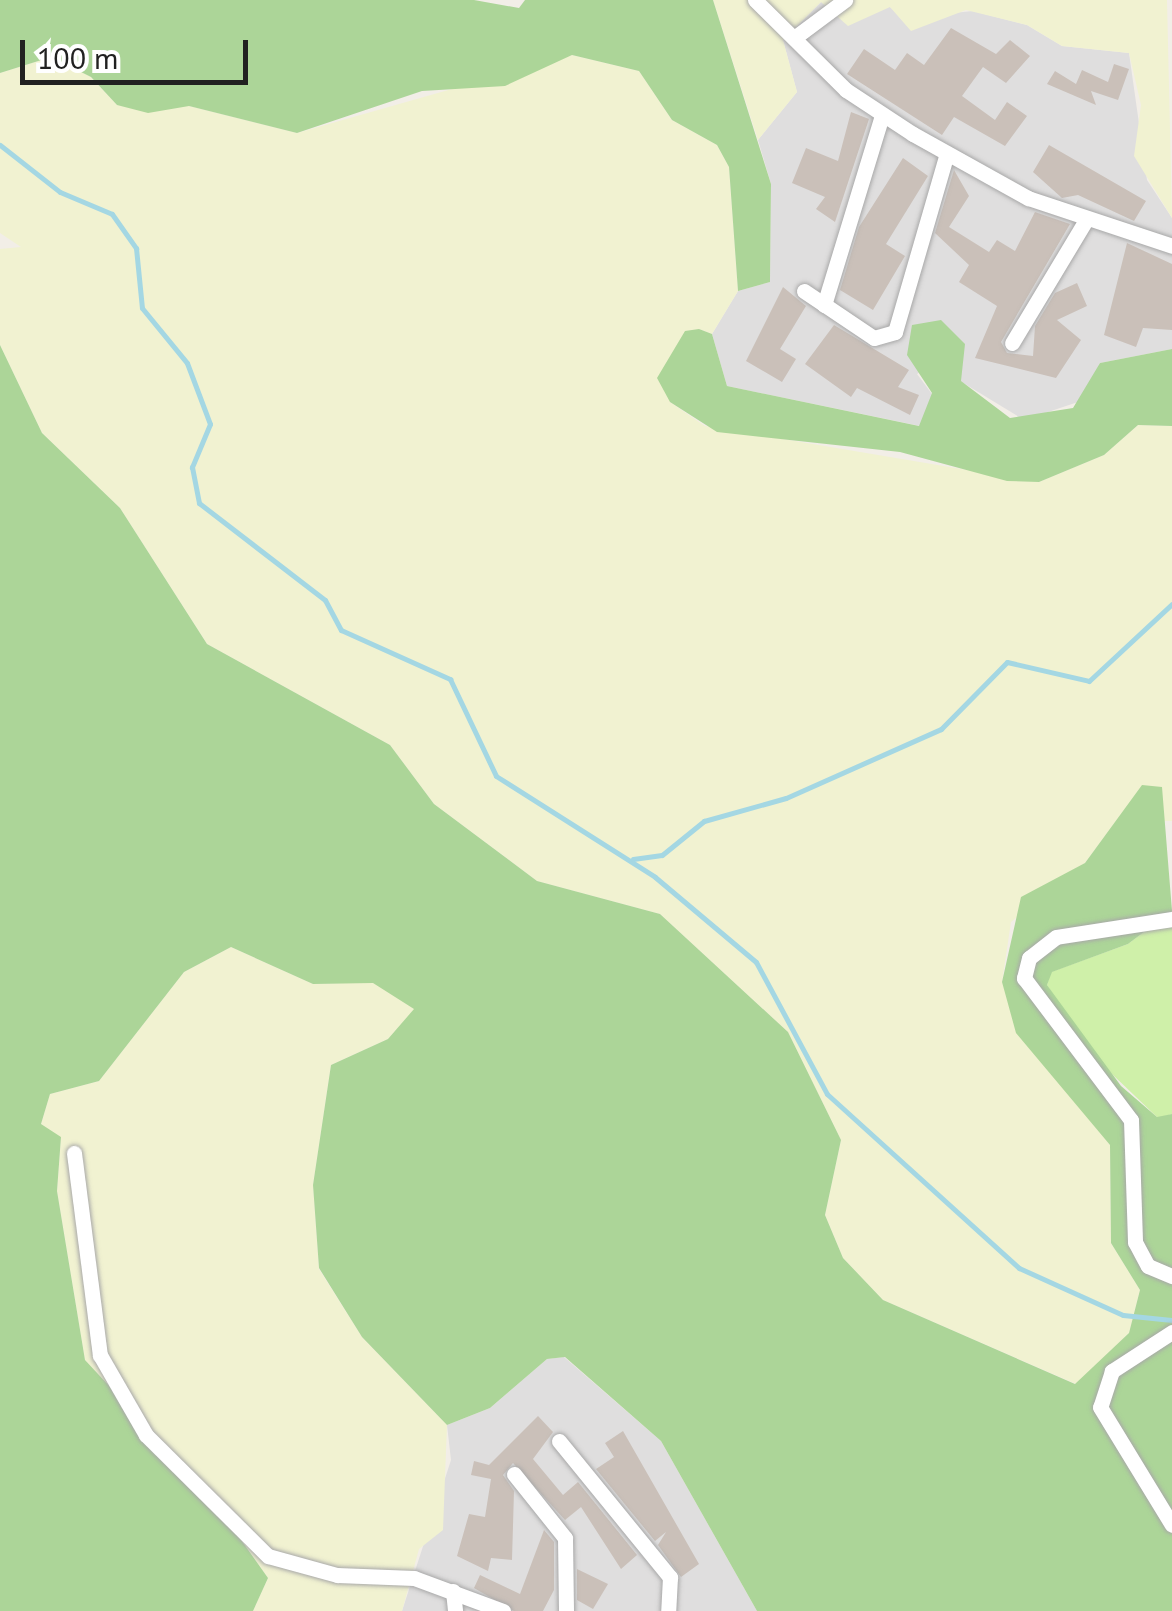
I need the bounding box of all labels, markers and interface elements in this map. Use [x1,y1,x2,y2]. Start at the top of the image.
scale bar [25,20,252,82]
text: 100 m [37,38,118,77]

